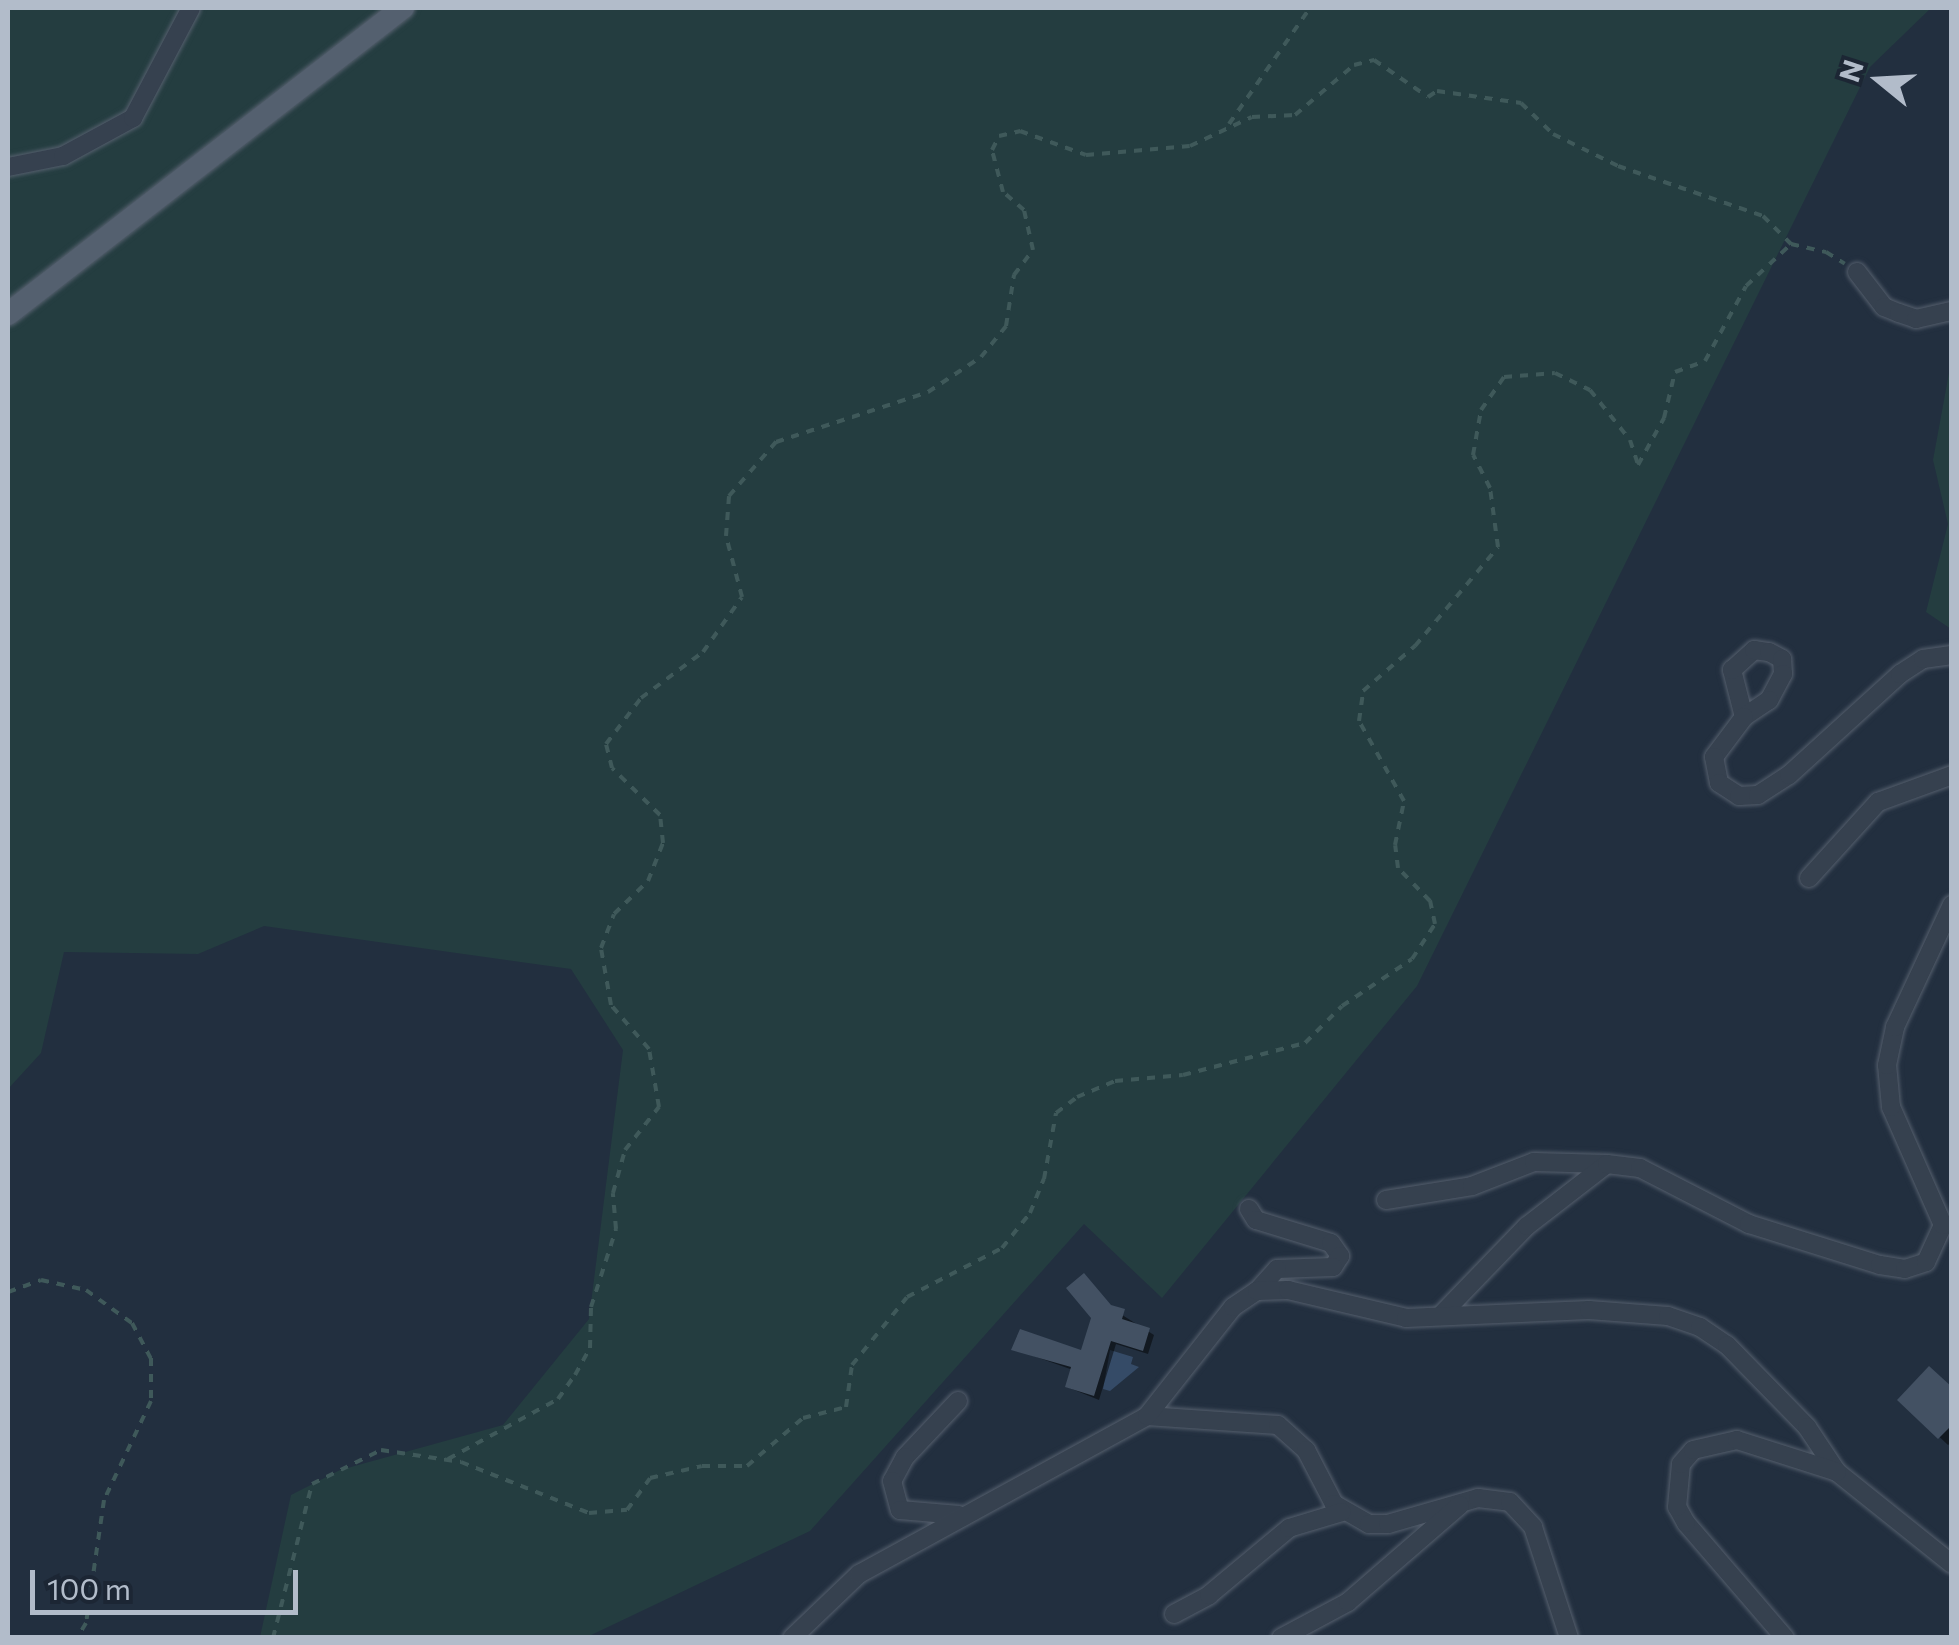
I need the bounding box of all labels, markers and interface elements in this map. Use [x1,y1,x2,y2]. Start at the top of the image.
north arrow [1829,30,1929,130]
text: N [1831,55,1870,86]
scale bar [35,1550,302,1612]
text: 100 m [47,1569,131,1606]

